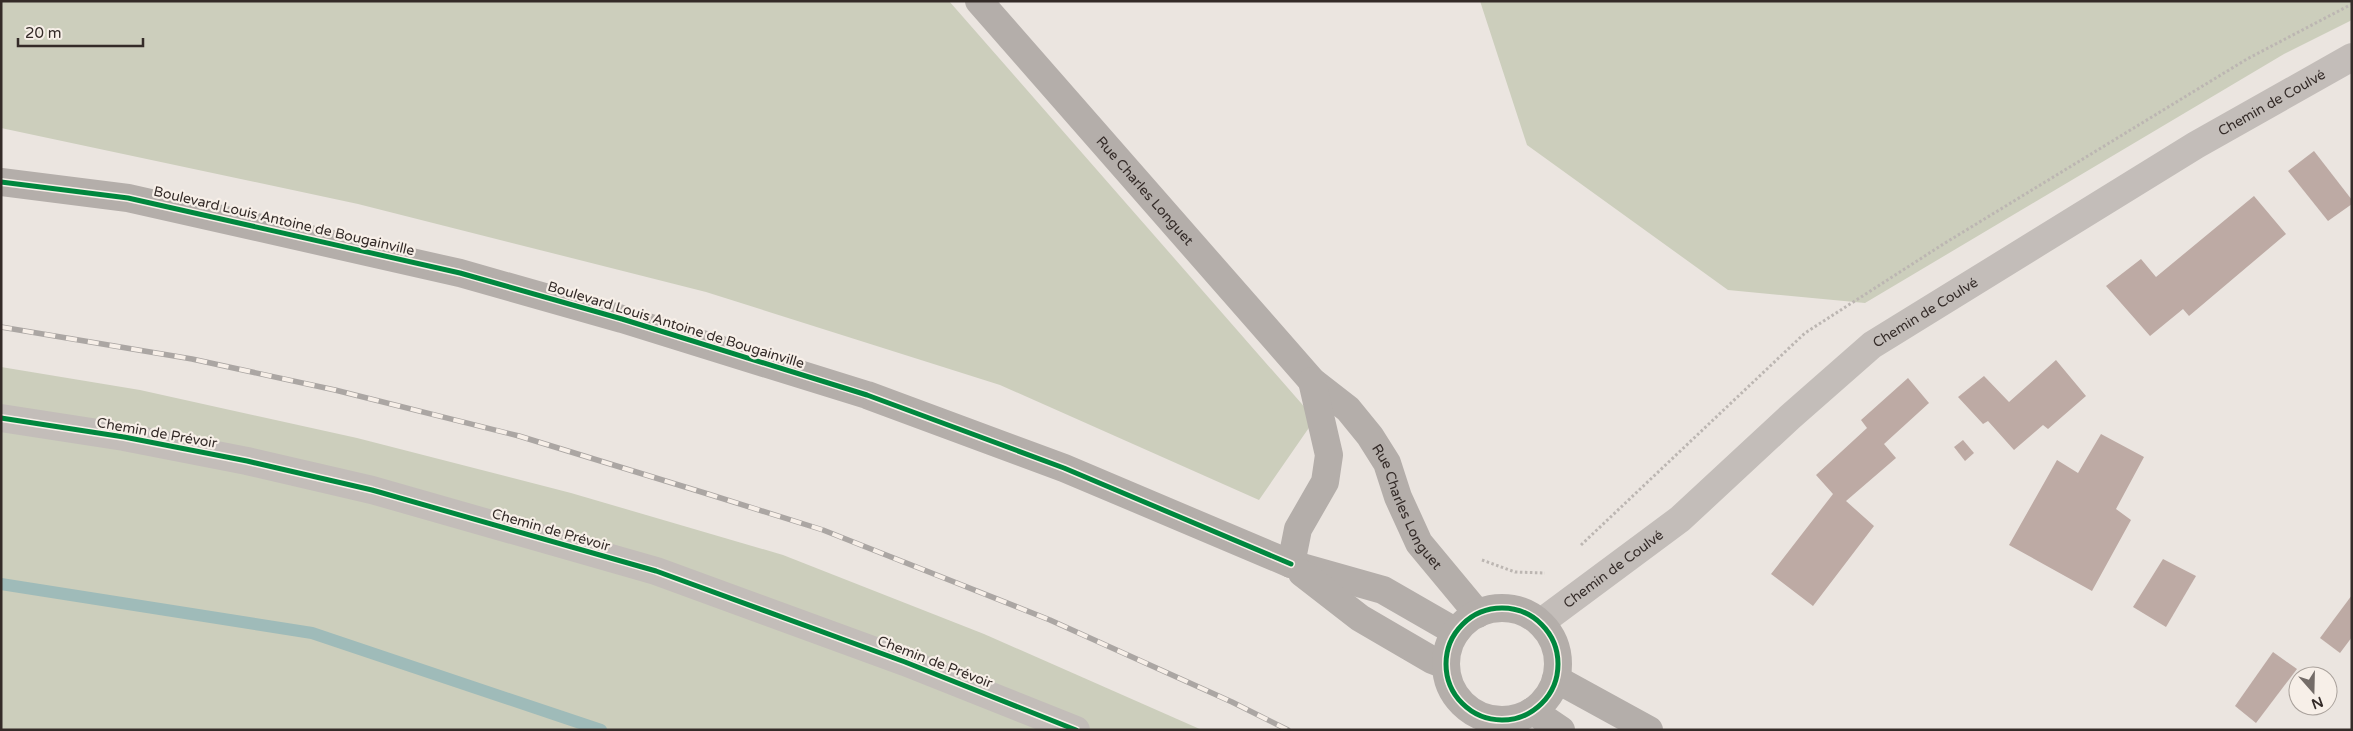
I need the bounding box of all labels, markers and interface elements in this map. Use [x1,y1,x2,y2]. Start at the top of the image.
scale bar [18,15,142,47]
text: 20 m [25,24,62,42]
street label: Chemin de Coulvé [2215,65,2328,139]
street label: Rue Charles Longuet [1093,133,1198,249]
street label: Boulevard Louis Antoine de Bougainville [152,183,416,259]
street label: Chemin de Coulvé [1869,273,1981,351]
street label: Boulevard Louis Antoine de Bougainville [546,278,806,372]
street label: Chemin de Prévoir [95,414,219,452]
street label: Rue Charles Longuet [1369,441,1446,573]
street label: Chemin de Prévoir [490,505,613,555]
street label: Chemin de Coulvé [1560,526,1667,611]
street label: Chemin de Prévoir [875,632,996,692]
north arrow [2288,666,2338,716]
text: N [2309,693,2325,713]

